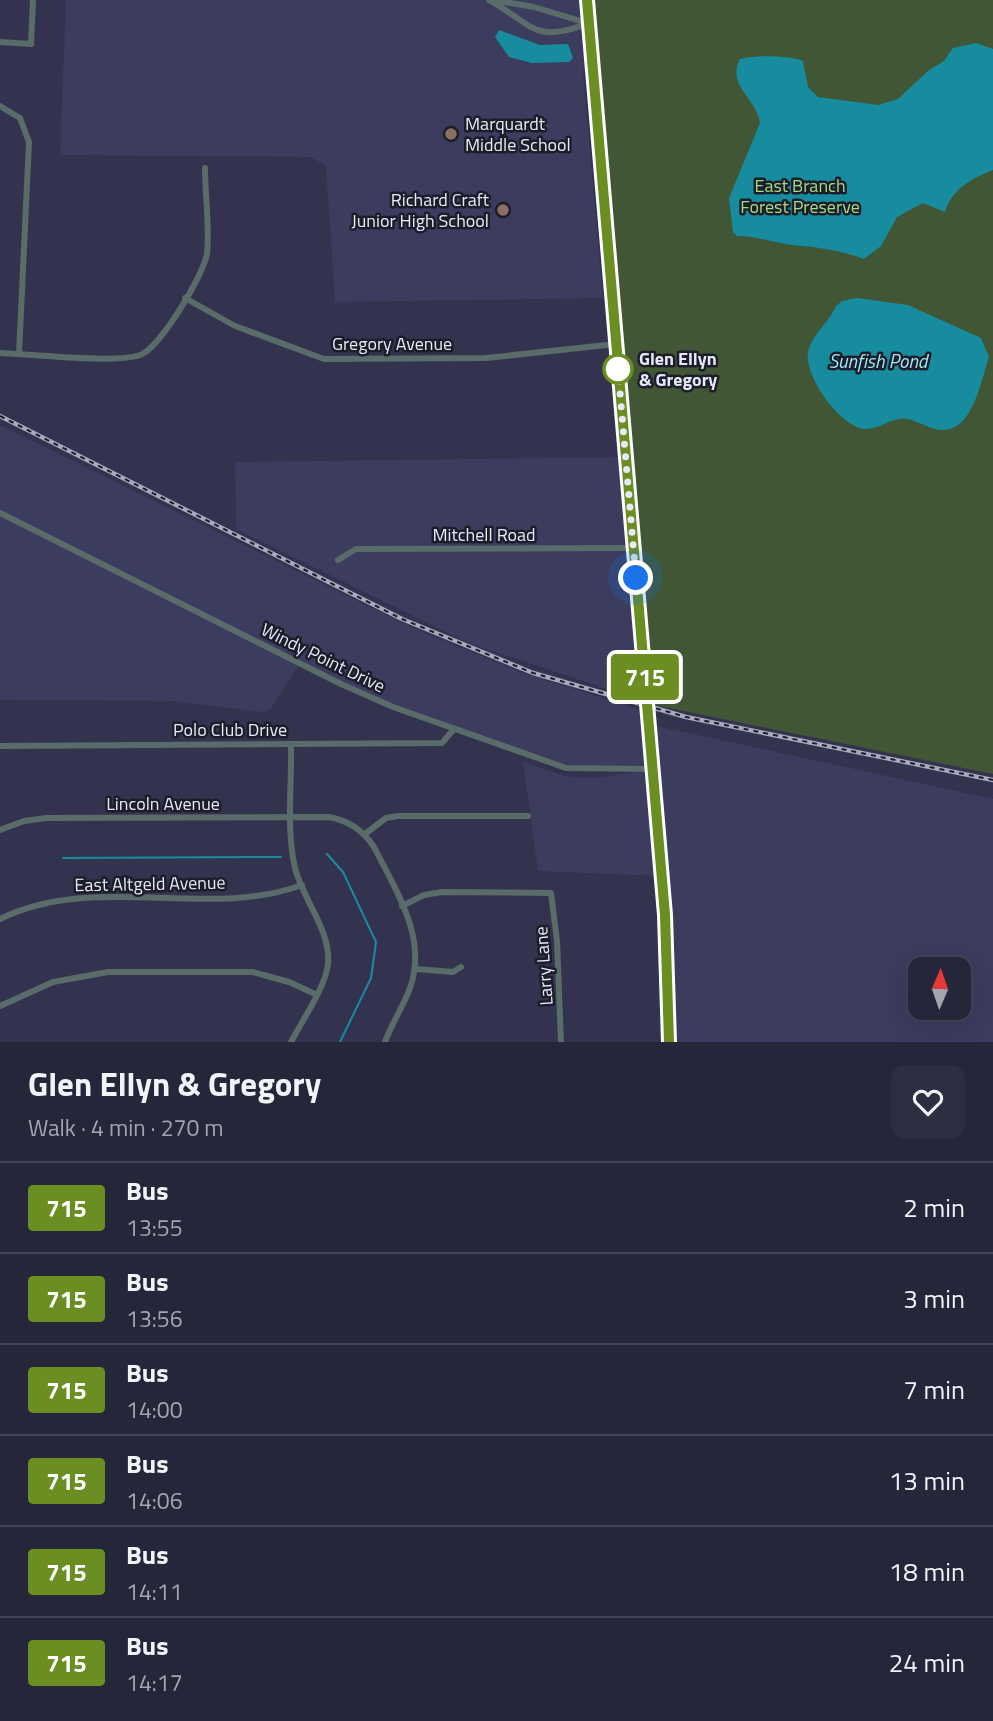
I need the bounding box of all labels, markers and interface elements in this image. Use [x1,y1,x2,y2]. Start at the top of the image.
place label: Marquardt Middle School [465,110,571,158]
marker: Marquardt Middle School [443,126,459,142]
park label: East Branch Forest Preserve [740,172,860,220]
place label: Richard Craft Junior High School [352,186,490,234]
marker: Richard Craft Junior High School [495,202,511,218]
street label: Gregory Avenue [332,330,452,357]
place label: Glen Ellyn & Gregory [639,345,717,393]
water label: Sunfish Pond [829,346,930,375]
marker: Glen Ellyn & Gregory [603,354,633,384]
street label: Mitchell Road [432,521,536,548]
your location [618,560,653,595]
street label: Windy Point Drive [257,616,390,699]
line badge: 715 [605,654,685,700]
text: 715 [625,659,665,695]
street label: Polo Club Drive [173,716,287,743]
street label: Lincoln Avenue [106,790,220,817]
street label: East Altgeld Avenue [74,869,226,898]
street label: Larry Lane [527,926,560,1006]
north arrow [908,957,971,1020]
map controls [908,957,971,1020]
text: Glen Ellyn & Gregory [28,1059,321,1109]
button: heart [891,1065,965,1139]
text: Walk · 4 min · 270 m [28,1110,224,1145]
text: Bus [126,1171,168,1210]
text: 2 min [903,1188,965,1227]
text: 715 [46,1190,87,1226]
text: 13:55 [126,1210,183,1245]
text: Bus [126,1262,168,1301]
text: 3 min [903,1279,965,1318]
text: 715 [46,1281,87,1317]
text: 13:56 [126,1301,183,1336]
text: Bus [126,1353,168,1392]
text: 7 min [903,1370,965,1409]
text: 715 [46,1372,87,1408]
text: 14:00 [126,1392,183,1427]
text: Bus [126,1444,168,1483]
text: 13 min [889,1461,965,1500]
text: 715 [46,1463,87,1499]
text: 14:06 [126,1483,183,1518]
text: Bus [126,1535,168,1574]
text: 18 min [889,1552,965,1591]
text: 715 [46,1554,87,1590]
text: 14:11 [126,1574,183,1609]
text: Bus [126,1626,168,1665]
text: 24 min [889,1643,965,1682]
text: 715 [46,1645,87,1681]
text: 14:17 [126,1665,183,1700]

